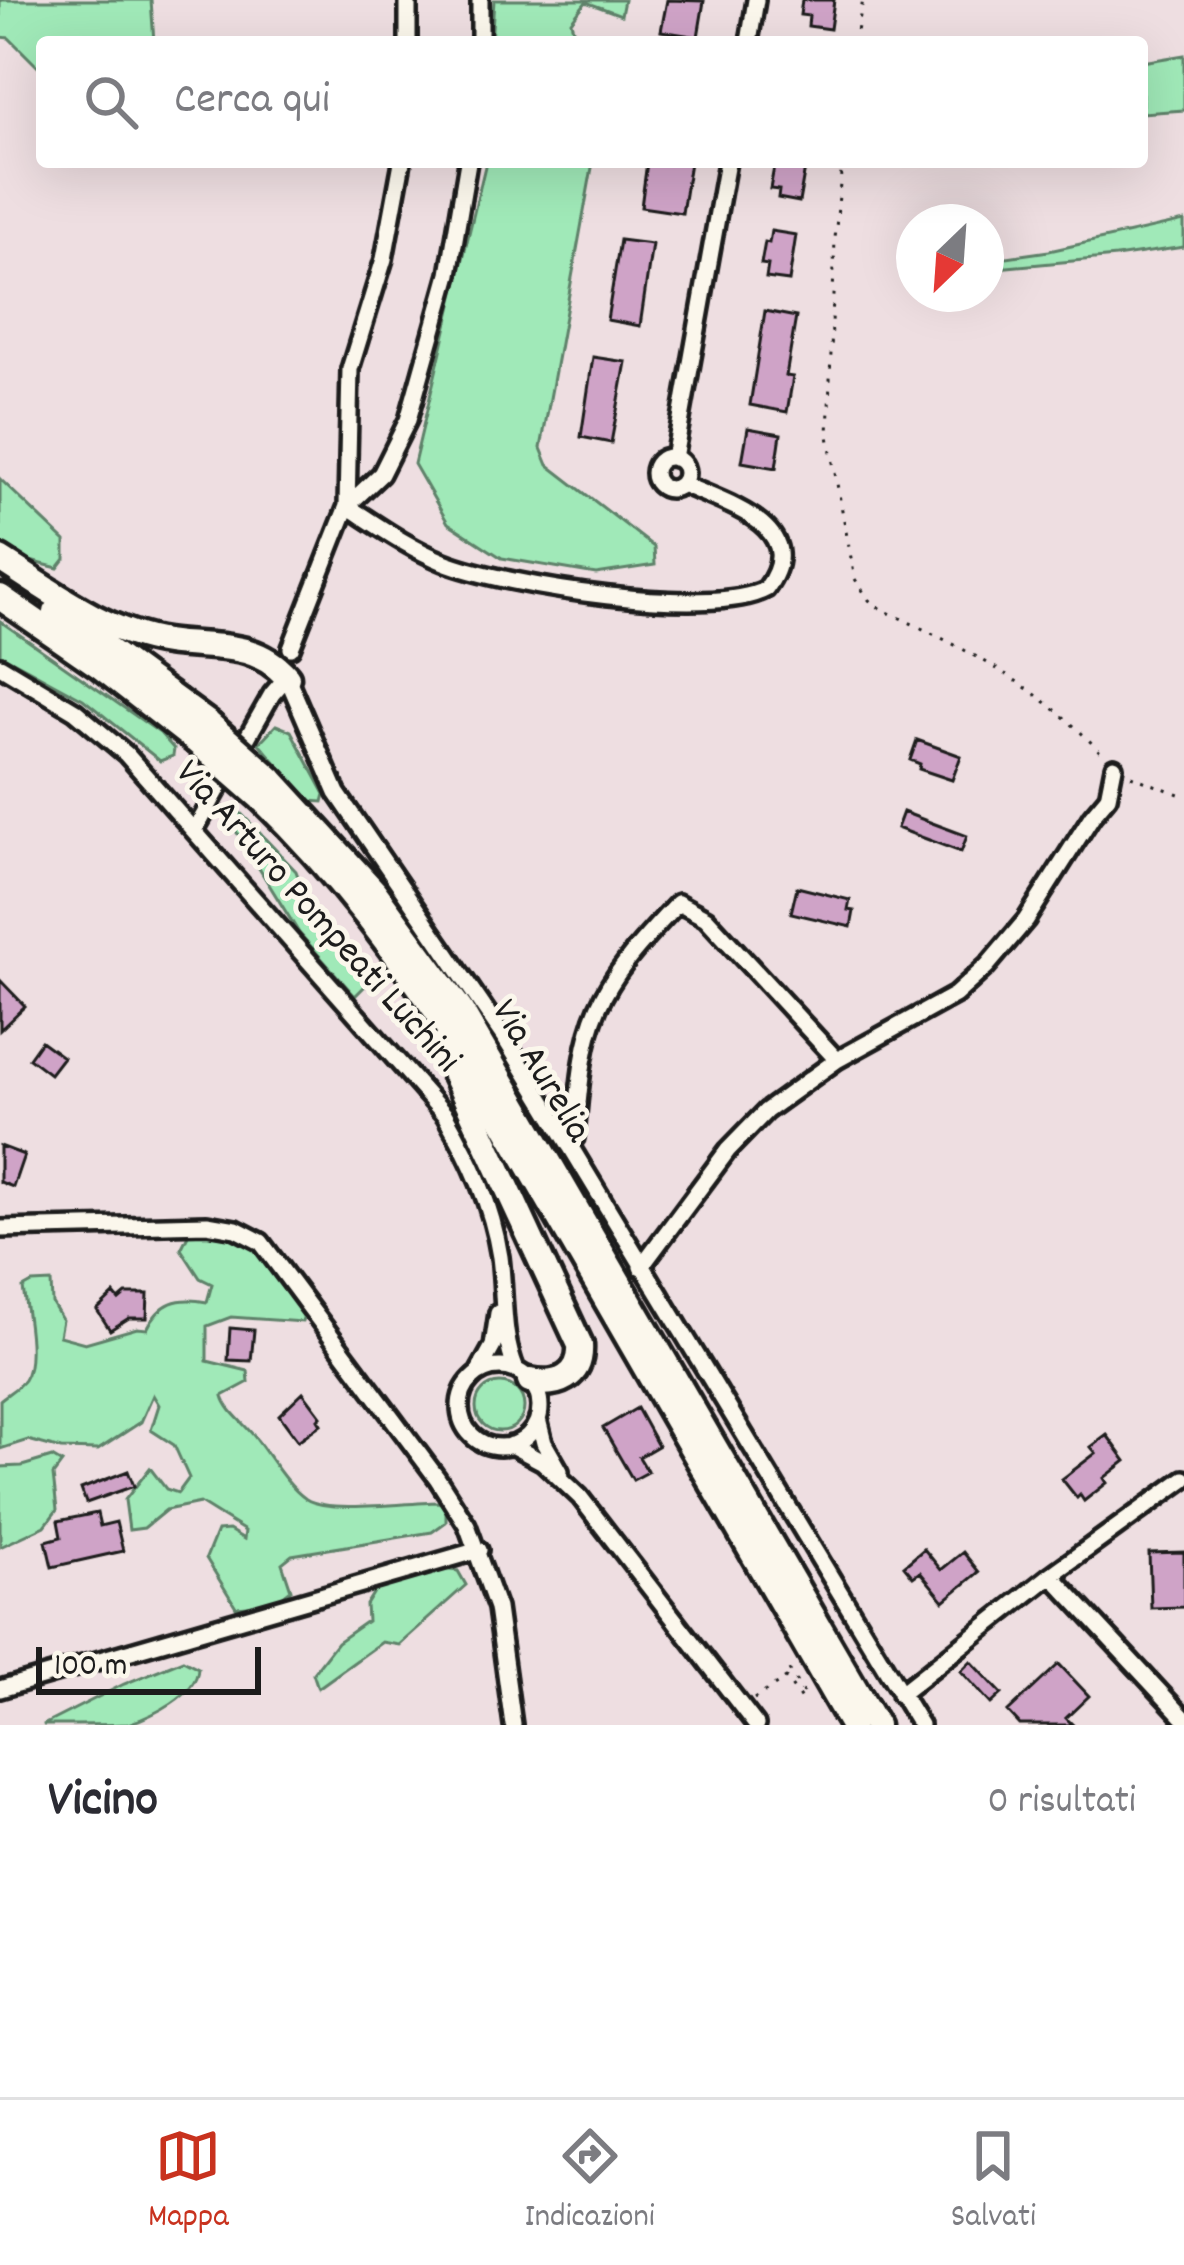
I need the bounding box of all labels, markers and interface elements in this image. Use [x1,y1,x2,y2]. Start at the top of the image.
search box [36,36,1148,168]
icon: search [78,69,144,135]
text: Cerca qui [174,70,330,134]
north arrow [896,204,1004,312]
street label: Via Arturo Pompeati Luchini [160,749,472,1087]
street label: Via Aurelia [475,990,604,1154]
scale bar [36,1641,261,1694]
text: 100 m [54,1644,127,1691]
text: Vicino [48,1767,158,1839]
text: 0 risultati [987,1776,1136,1831]
tab: Mappa [148,2123,229,2242]
tab: Indicazioni [525,2123,655,2242]
tab: Salvati [951,2123,1036,2242]

